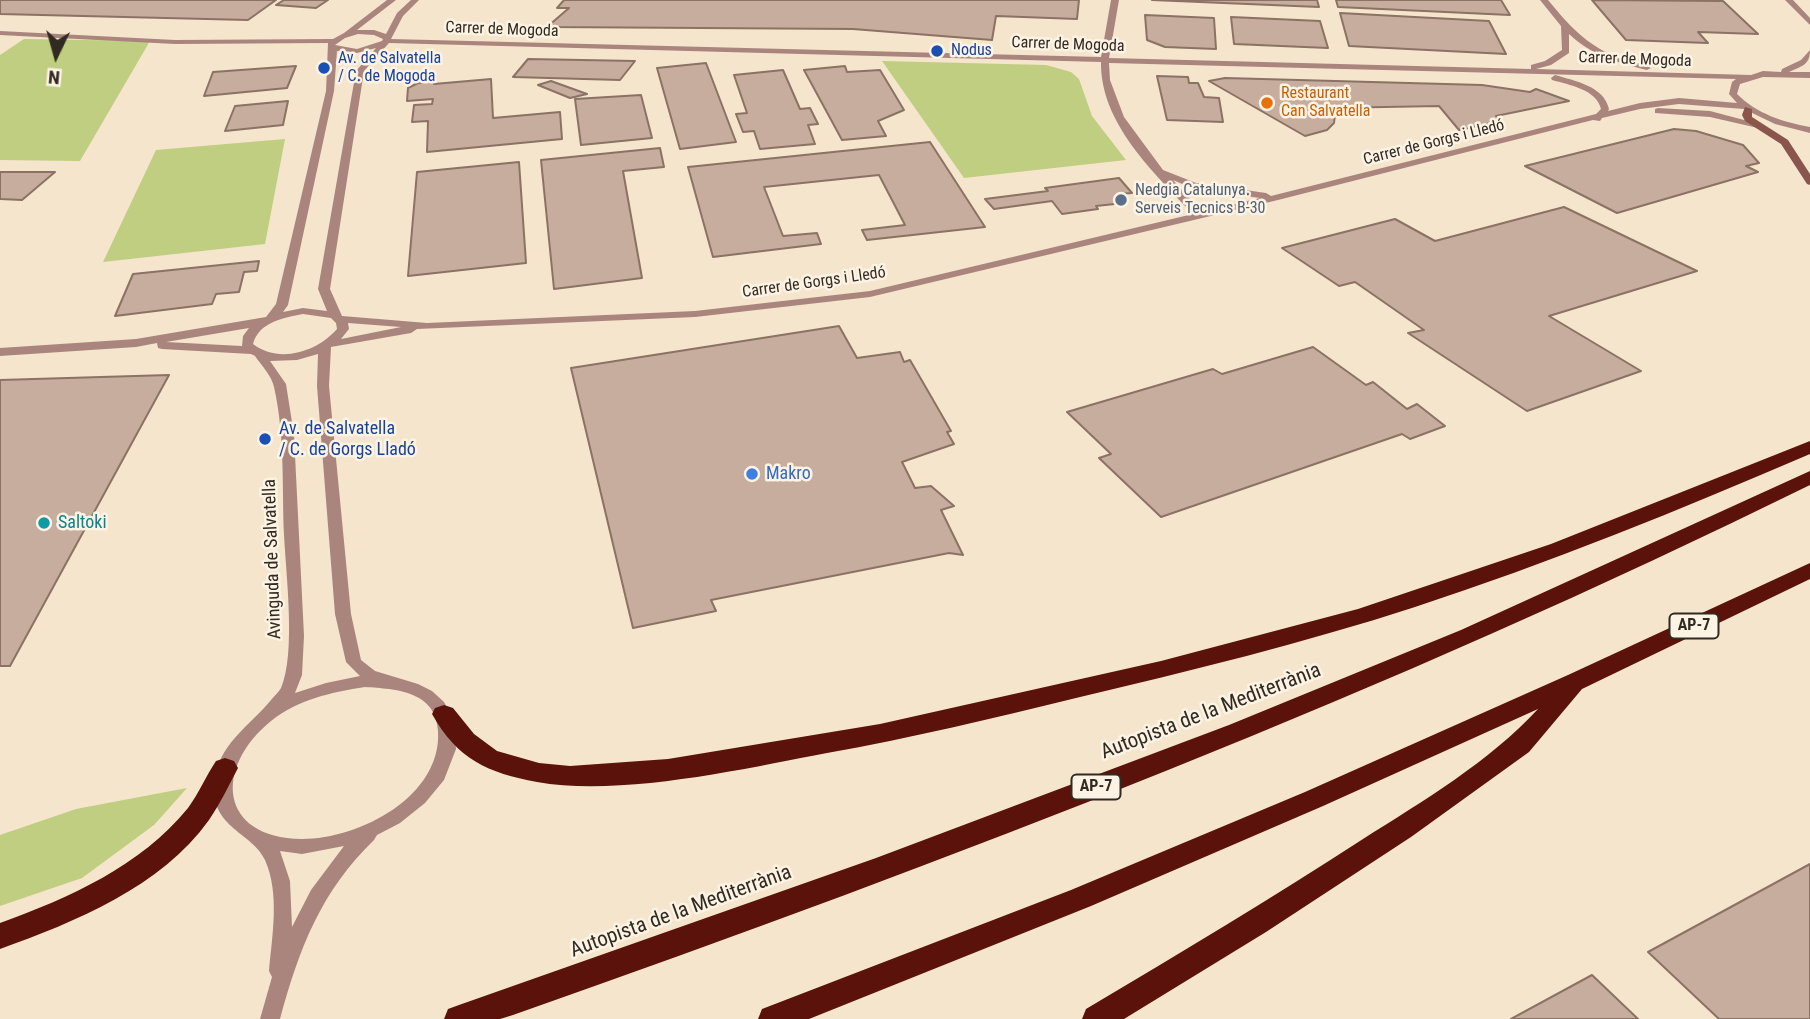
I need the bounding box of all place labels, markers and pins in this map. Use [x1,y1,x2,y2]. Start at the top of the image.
place label: Nodus [951,41,992,61]
marker: Nodus [929,43,945,59]
place label: Av. de Salvatella / C. de Mogoda [338,49,441,87]
marker: Av. de Salvatella / C. de Mogoda [316,60,332,76]
place label: Restaurant Can Salvatella [1281,84,1370,122]
marker: Restaurant Can Salvatella [1259,95,1275,111]
place label: Nedgia Catalunya. Serveis Tecnics B-30 [1135,181,1265,219]
marker: Nedgia Catalunya. Serveis Tecnics B-30 [1113,192,1129,208]
place label: Av. de Salvatella / C. de Gorgs Lladó [279,418,416,460]
marker: Av. de Salvatella / C. de Gorgs Lladó [257,431,273,447]
place label: Makro [766,463,811,485]
marker: Makro [744,466,760,482]
place label: Saltoki [58,512,107,534]
marker: Saltoki [36,515,52,531]

